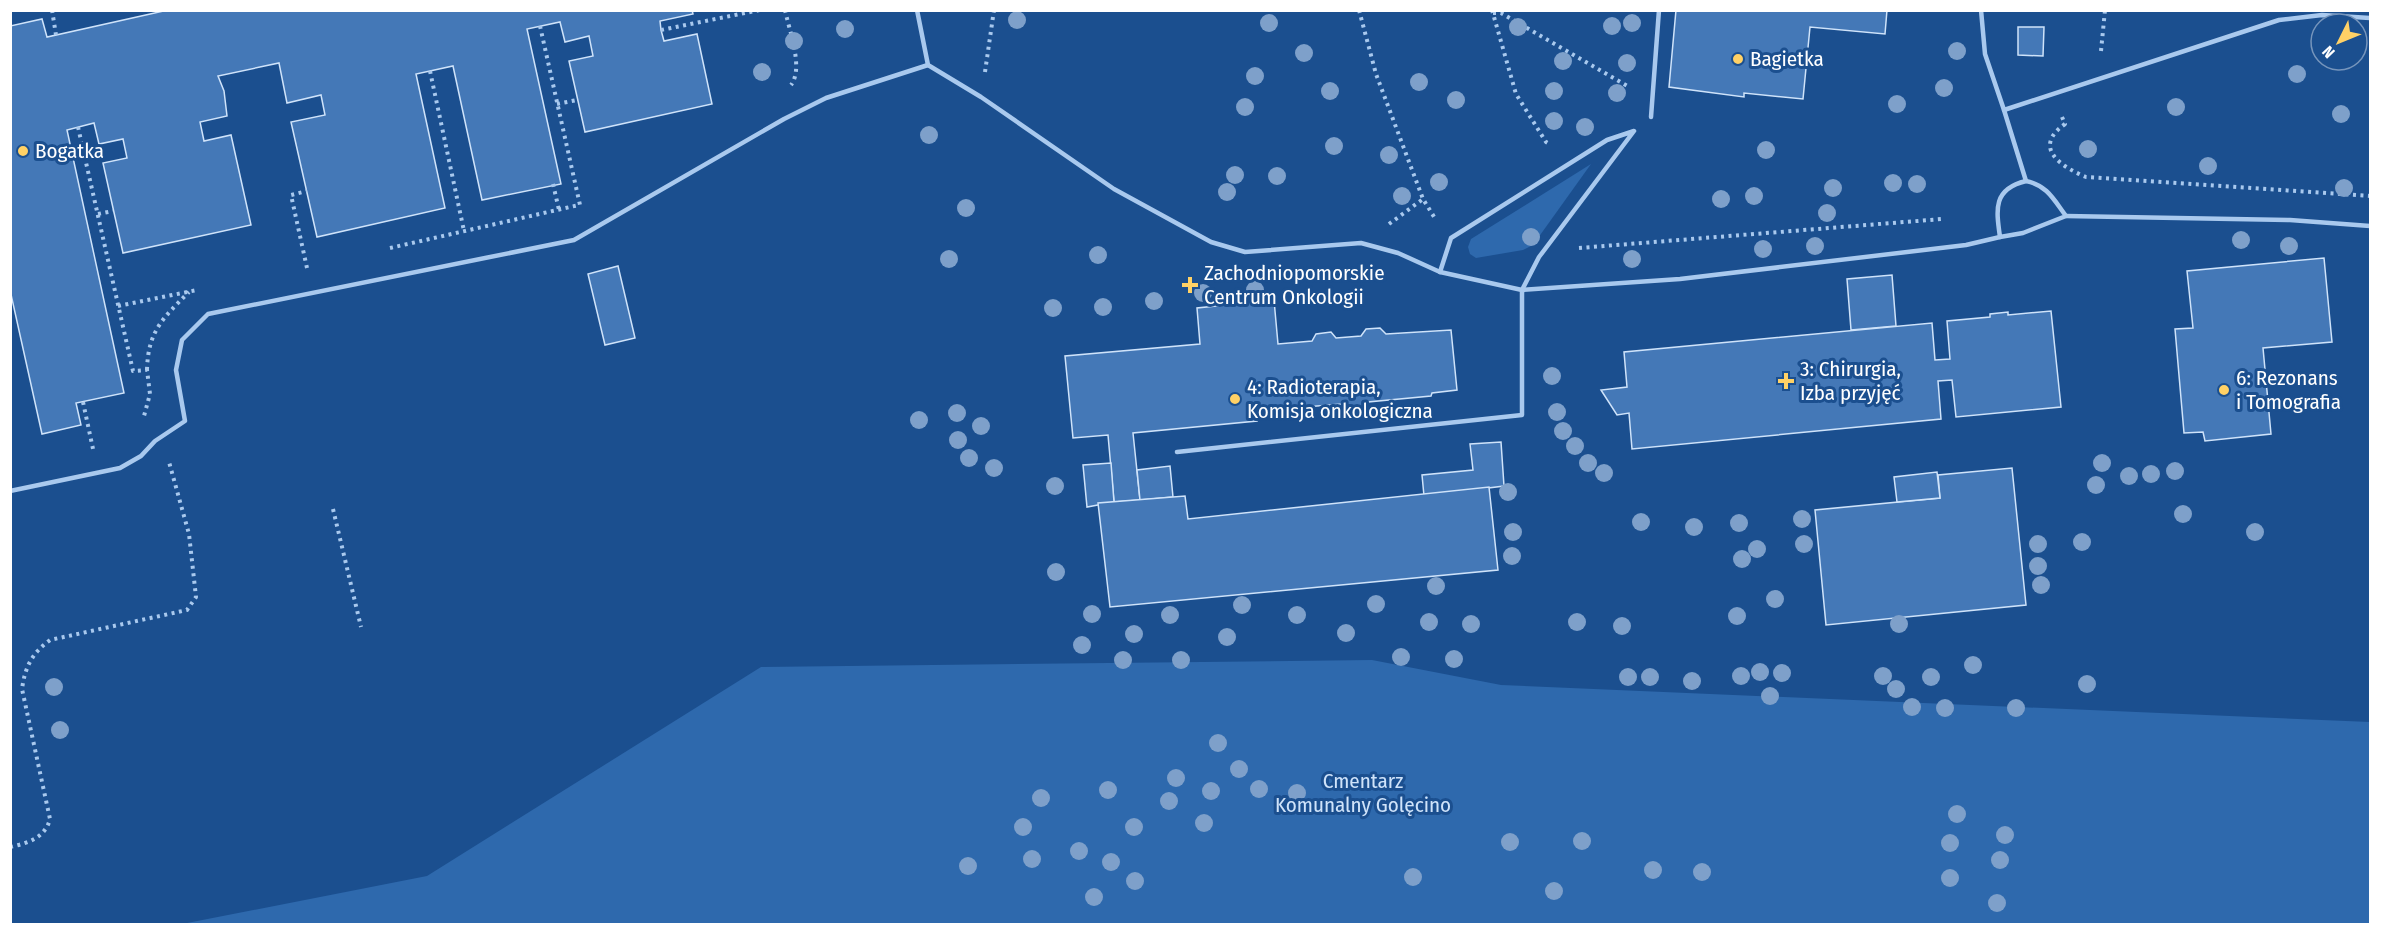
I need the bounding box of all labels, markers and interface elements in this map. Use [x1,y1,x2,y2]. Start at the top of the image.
north arrow [2309,12,2369,72]
text: N [2318,42,2339,62]
place label: Bagietka [1750,46,1824,72]
marker: Bagietka [1731,52,1745,66]
place label: Bogatka [35,138,104,164]
marker: Bogatka [16,144,30,158]
place label: Zachodniopomorskie Centrum Onkologii [1204,260,1385,310]
marker: Zachodniopomorskie Centrum Onkologii [1181,276,1199,294]
place label: 3: Chirurgia, Izba przyjęć [1800,356,1901,406]
place label: 6: Rezonans i Tomografia [2236,365,2341,415]
marker: 3: Chirurgia, Izba przyjęć [1777,372,1795,390]
place label: 4: Radioterapia, Komisja onkologiczna [1247,374,1433,424]
marker: 6: Rezonans i Tomografia [2217,383,2231,397]
marker: 4: Radioterapia, Komisja onkologiczna [1228,392,1242,406]
park label: Cmentarz Komunalny Golęcino [1275,768,1451,818]

